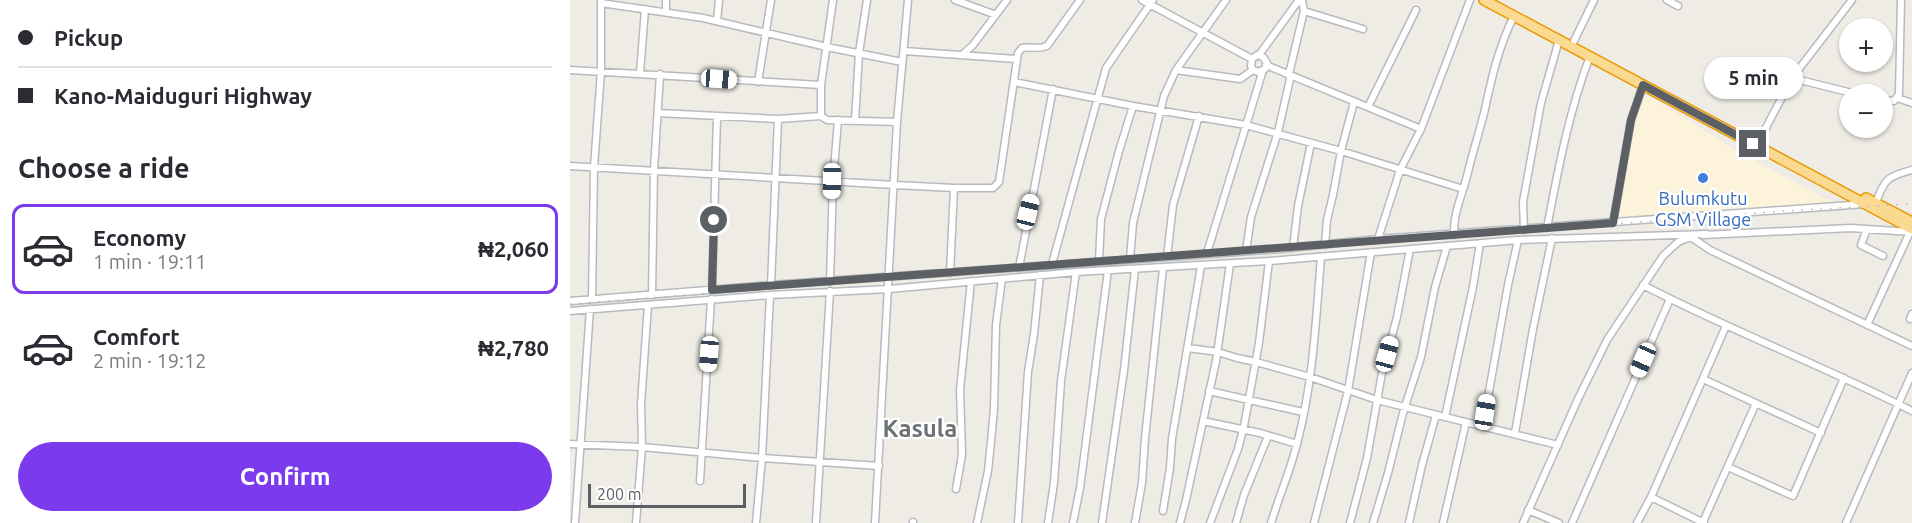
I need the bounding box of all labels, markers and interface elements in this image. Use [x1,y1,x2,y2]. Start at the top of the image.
map controls [1839,18,1893,138]
button: + [1839,18,1893,72]
text: Pickup [54,25,123,50]
callout: 5 min [1704,57,1802,99]
text: 5 min [1728,66,1779,89]
car [700,69,738,89]
text: Kano-Maiduguri Highway [54,83,312,108]
button: − [1839,84,1893,138]
route end [1739,130,1766,157]
text: Choose a ride [18,153,190,183]
car [823,163,841,199]
marker: Bulumkutu GSM Village [1696,171,1710,185]
place label: Bulumkutu GSM Village [1655,188,1751,229]
car [1015,192,1041,232]
route start [700,206,727,233]
icon: car [21,222,75,276]
text: Economy [93,225,186,250]
text: ₦2,060 [478,236,549,261]
text: 1 min · 19:11 [93,250,207,273]
icon: car [21,321,75,375]
text: Comfort [93,324,180,349]
car [1374,334,1400,374]
text: ₦2,780 [478,335,549,360]
car [698,335,720,373]
car [1627,340,1659,380]
text: 2 min · 19:12 [93,349,207,372]
car [1473,393,1497,431]
district label: Kasula [883,415,957,442]
button: Confirm [18,442,552,511]
scale bar [588,481,746,508]
text: 200 m [597,485,642,503]

